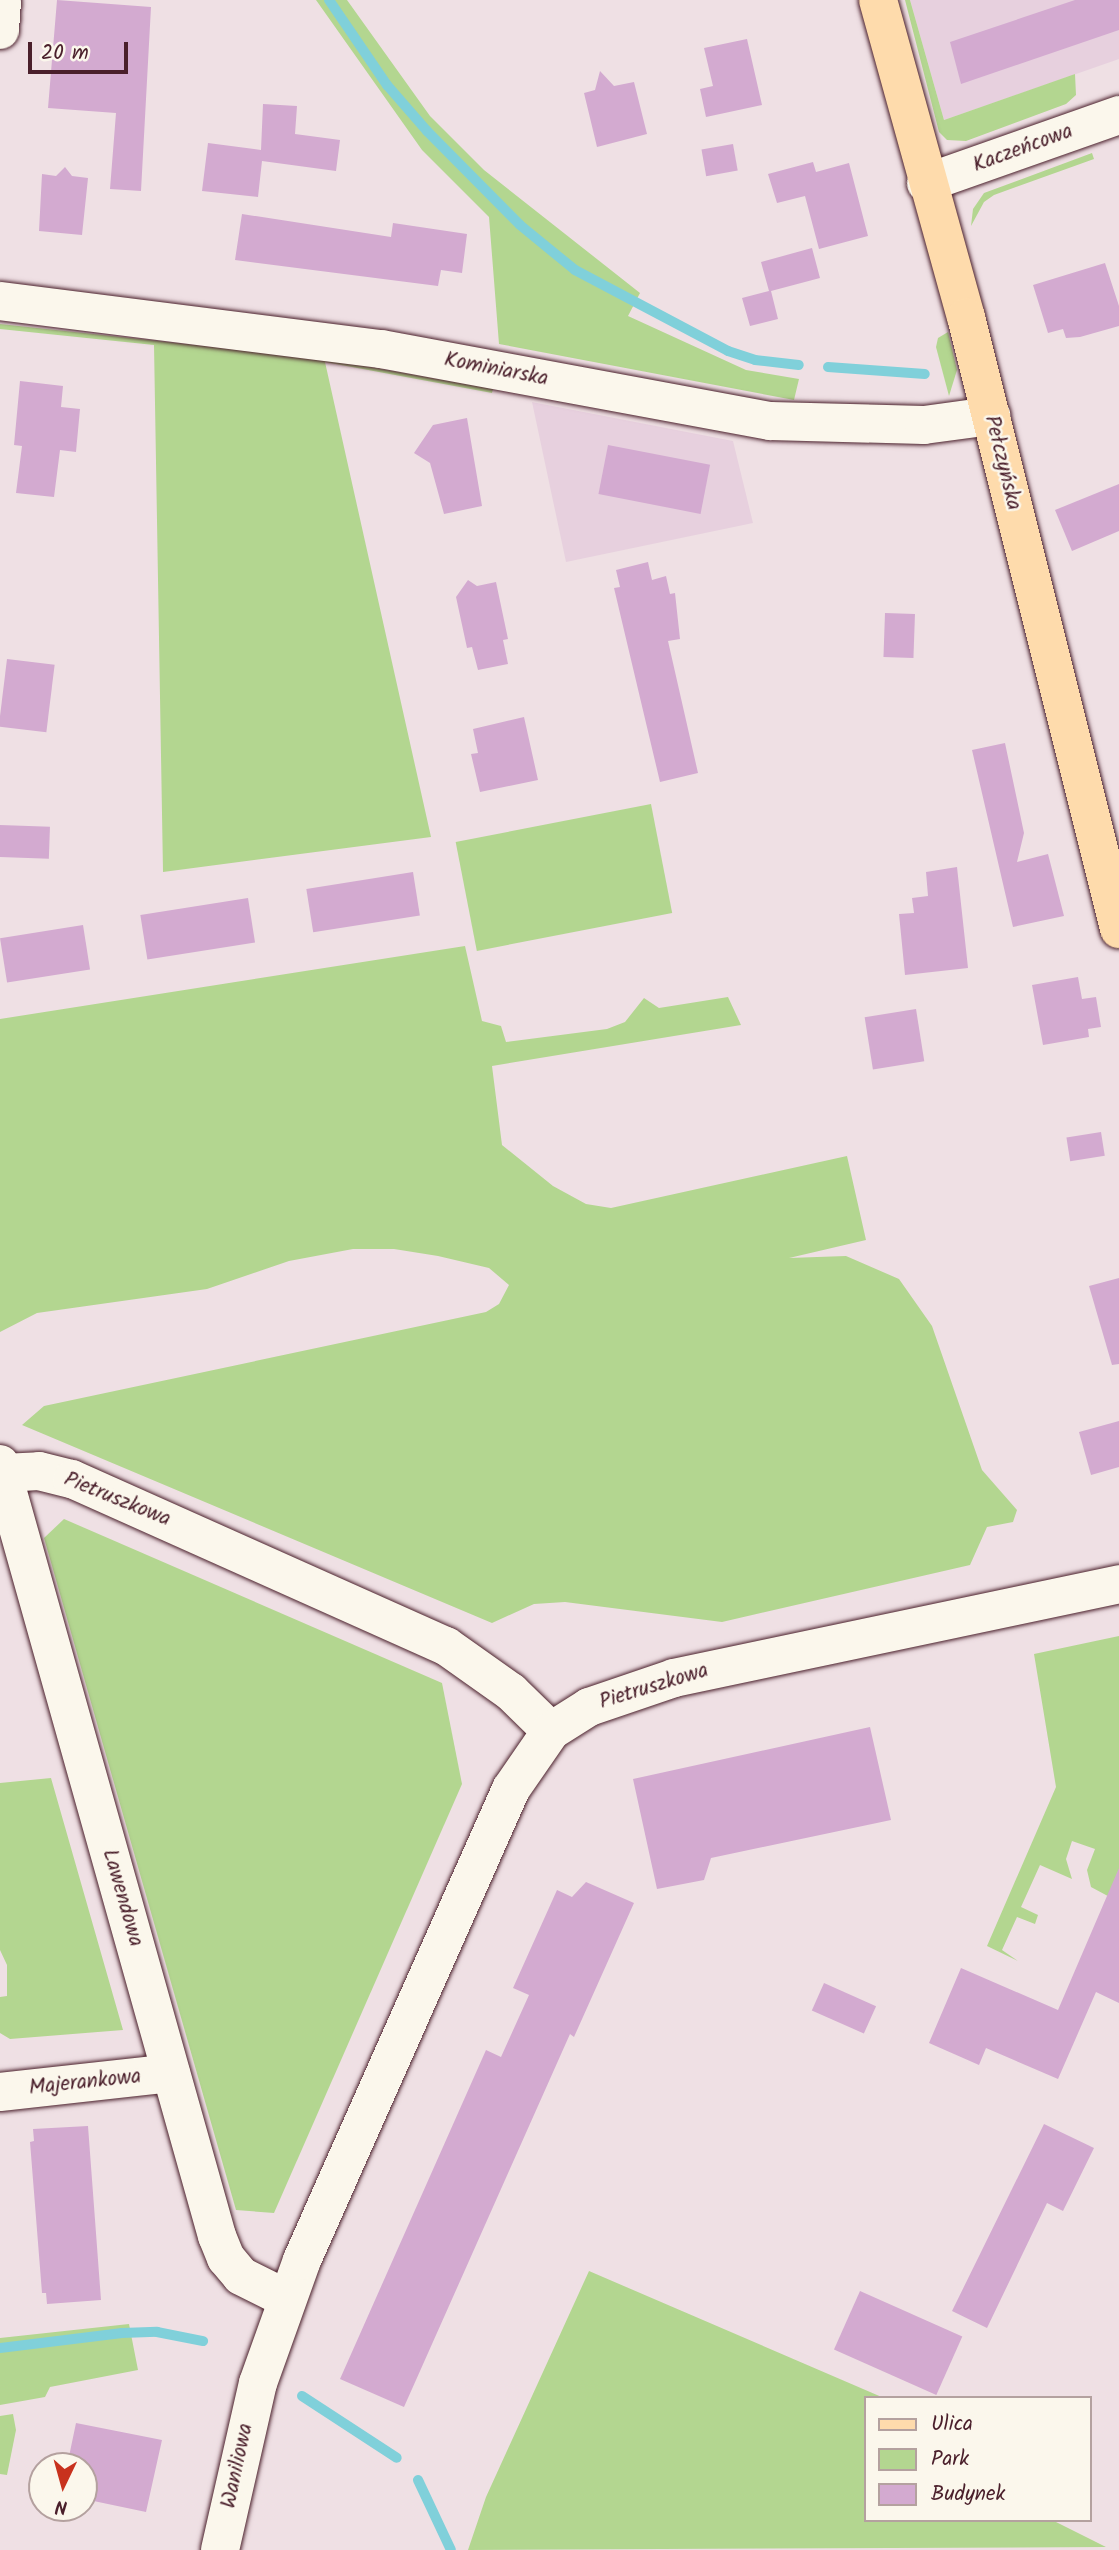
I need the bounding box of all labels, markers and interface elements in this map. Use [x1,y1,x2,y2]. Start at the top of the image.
scale bar [32,28,131,72]
text: 20 m [41,37,89,70]
street label: Kaczeńcowa [970,119,1076,179]
street label: Kominiarska [442,348,550,392]
street label: Pełczyńska [978,413,1026,513]
street label: Pietruszkowa [60,1467,174,1533]
street label: Pietruszkowa [596,1658,712,1716]
street label: Lawendowa [96,1846,148,1950]
street label: Majerankowa [28,2065,142,2101]
legend [864,2396,1091,2522]
text: Ulica [931,2408,973,2441]
street label: Waniliowa [217,2421,259,2511]
text: Park [931,2443,969,2476]
north arrow [28,2452,98,2522]
text: Budynek [931,2478,1005,2511]
text: N [54,2490,69,2521]

